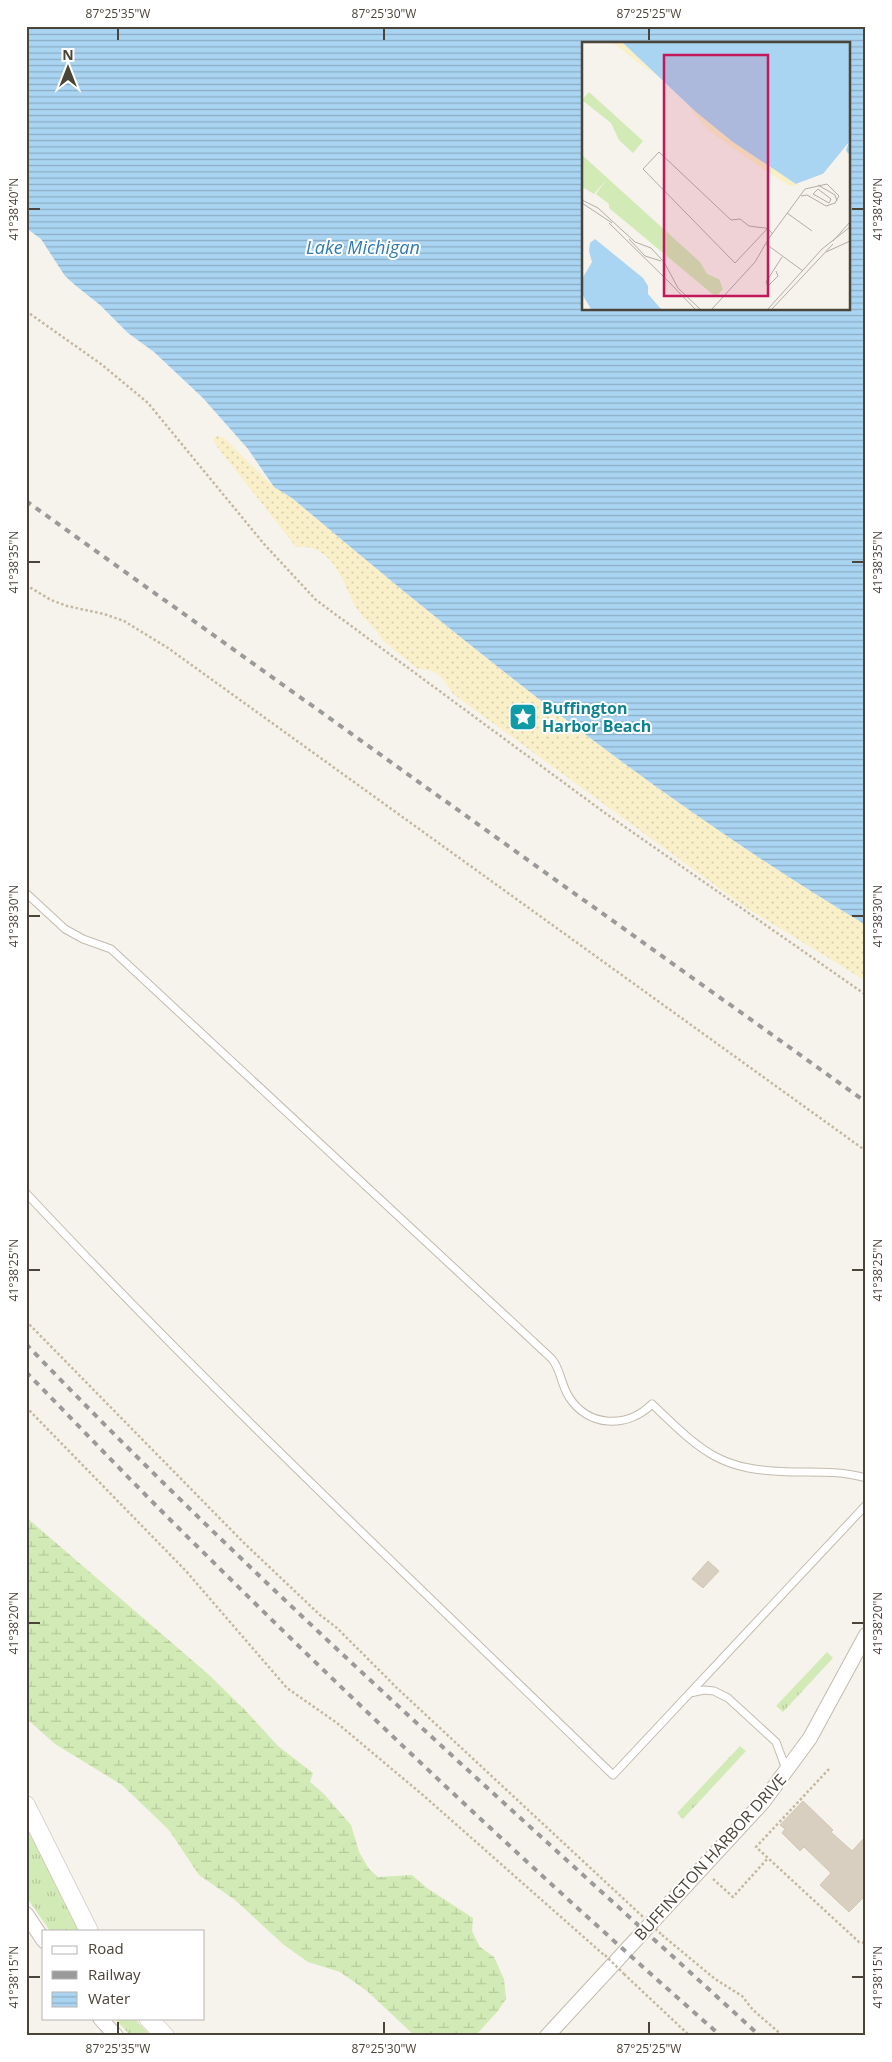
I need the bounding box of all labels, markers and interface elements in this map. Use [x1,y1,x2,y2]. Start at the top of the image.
text: 87°25'35"W [86,5,150,22]
text: 87°25'30"W [352,5,416,22]
text: 87°25'25"W [617,5,681,22]
north arrow [42,42,92,92]
inset map [582,42,850,310]
text: N [62,45,74,64]
text: 41°38'40"N [5,178,22,240]
text: 41°38'40"N [869,178,886,240]
water label: Lake Michigan [306,235,420,259]
text: 41°38'35"N [5,531,22,593]
text: 41°38'35"N [869,531,886,593]
place label: Buffington Harbor Beach [542,697,651,737]
place icon: Buffington Harbor Beach [508,702,538,732]
text: 41°38'30"N [5,885,22,947]
text: 41°38'30"N [869,885,886,947]
text: 41°38'25"N [5,1239,22,1301]
text: 41°38'25"N [869,1239,886,1301]
text: 41°38'20"N [5,1592,22,1654]
text: 41°38'20"N [869,1592,886,1654]
street label: BUFFINGTON HARBOR DRIVE [629,1769,791,1945]
legend [42,1930,205,2020]
text: Road [88,1938,124,1958]
text: 41°38'15"N [5,1946,22,2008]
text: 41°38'15"N [869,1946,886,2008]
text: Railway [88,1964,141,1984]
text: Water [88,1988,130,2008]
text: 87°25'35"W [86,2040,150,2057]
text: 87°25'30"W [352,2040,416,2057]
text: 87°25'25"W [617,2040,681,2057]

